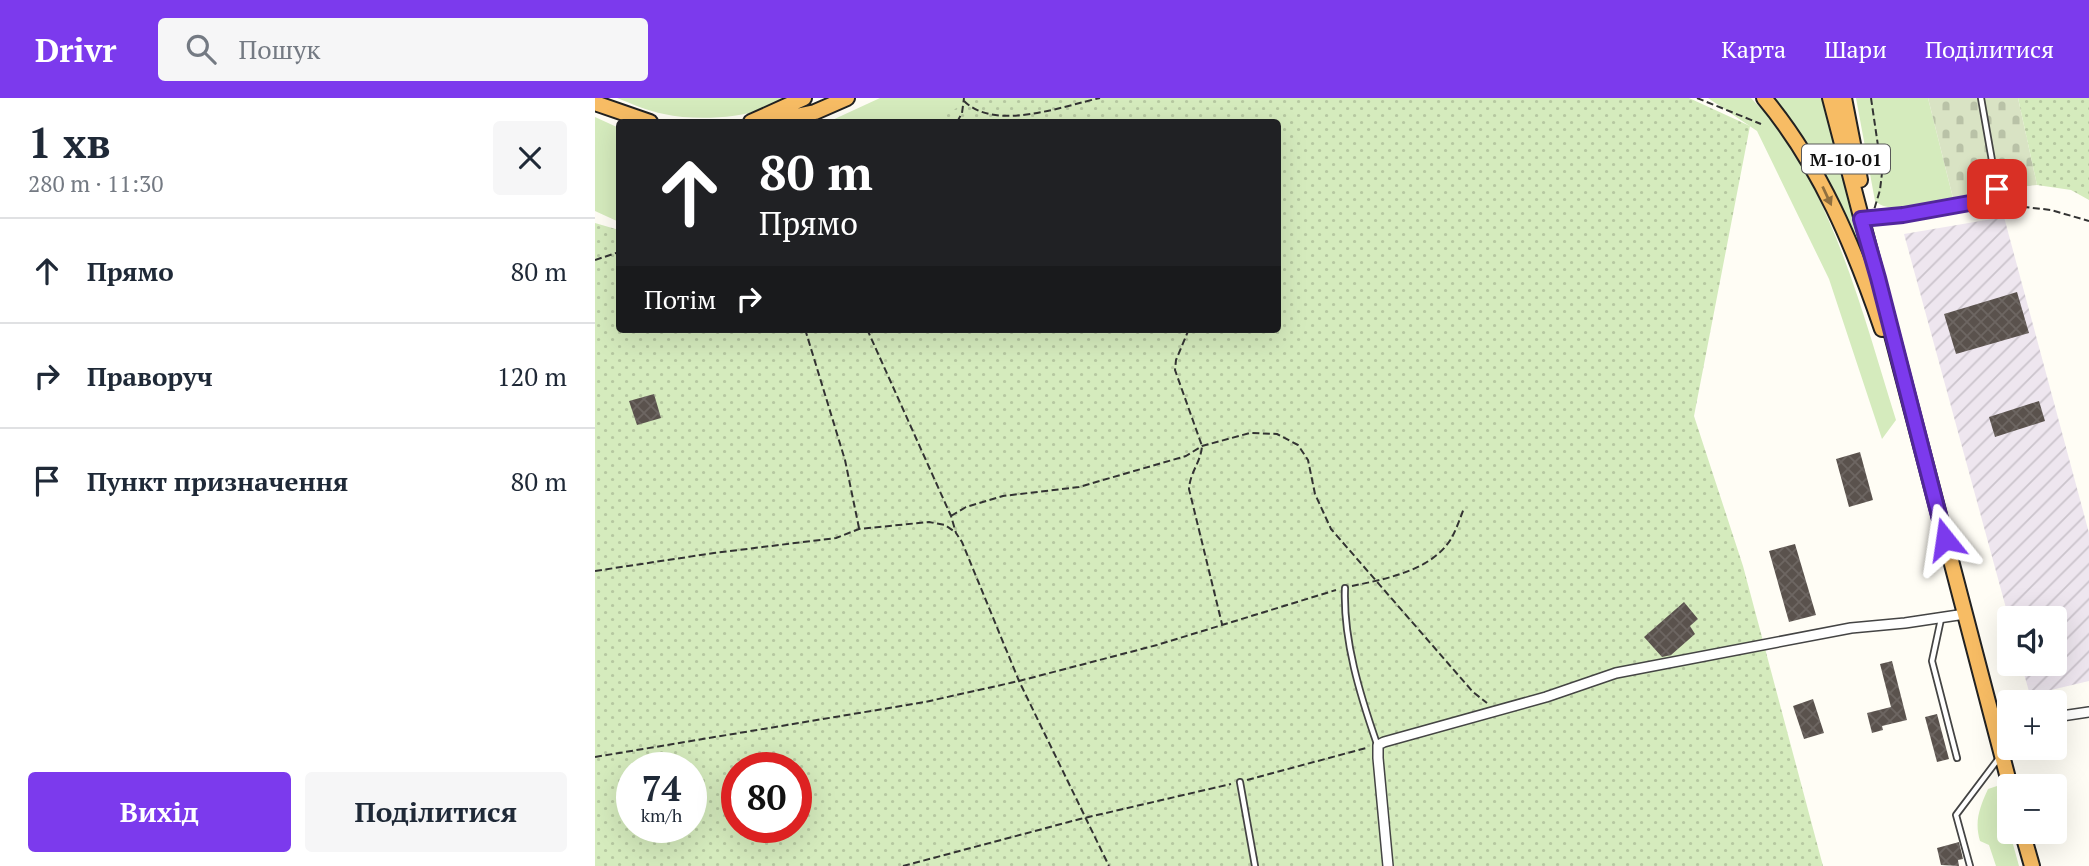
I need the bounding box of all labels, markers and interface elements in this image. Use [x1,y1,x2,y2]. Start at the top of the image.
search box [158,18,648,81]
text: Drivr [35,28,116,71]
icon: search [182,30,220,68]
text: Пошук [238,32,320,66]
text: Карта [1721,33,1786,65]
text: Шари [1824,33,1887,65]
text: Поділитися [1925,33,2054,65]
text: 1 хв [28,114,111,170]
button: close [493,121,567,195]
text: 80 m [759,139,873,204]
road number: М-10-01 [1802,144,1890,174]
icon: ahead [644,147,735,238]
pin [1967,159,2027,219]
text: 280 m · 11:30 [28,168,163,199]
icon: arrive [1978,170,2016,208]
one-way arrow [1822,186,1833,206]
text: Прямо [759,202,858,244]
icon: ahead [28,252,66,290]
text: Прямо [87,254,174,288]
text: 80 m [511,254,567,288]
icon: right [730,280,768,318]
text: Потім [644,282,716,316]
icon: right [28,357,66,395]
text: Праворуч [87,359,213,393]
text: 120 m [497,359,567,393]
icon: arrive [28,462,66,500]
text: Пункт призначення [87,464,348,498]
text: 80 m [511,464,567,498]
position arrow [1908,502,1982,576]
map controls [1997,606,2067,844]
button: sound [1997,606,2067,676]
button: + [1997,690,2067,760]
speed limit sign: 80 [721,752,812,843]
text: 74 [642,765,681,811]
button: Вихід [28,772,291,852]
button: Поділитися [305,772,567,852]
button: − [1997,774,2067,844]
text: km/h [641,803,682,827]

